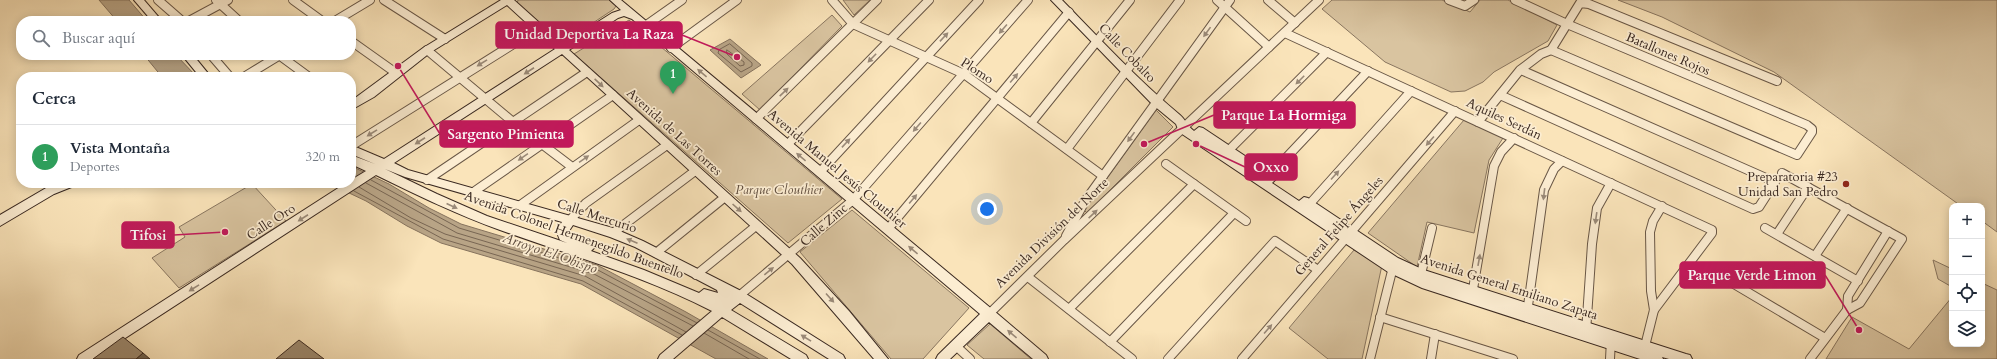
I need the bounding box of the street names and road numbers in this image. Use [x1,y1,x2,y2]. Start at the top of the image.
street label: Calle Cobalto [1094,20,1160,86]
street label: Batallones Rojos [1623,28,1713,80]
street label: Plomo [957,54,997,88]
street label: Avenida de Las Torres [622,84,726,180]
street label: Aquiles Serdán [1463,94,1545,145]
street label: Avenida Manuel Jesús Clouthier [764,105,911,233]
street label: General Felipe Ángeles [1291,172,1387,280]
street label: Avenida División del Norte [991,174,1113,292]
street label: Avenida Colonel Hermenegildo Buentello [462,187,686,283]
street label: Calle Mercurio [555,195,639,237]
street label: Calle Zinc [796,199,852,251]
street label: Calle Oro [243,200,299,244]
street label: Avenida General Emiliano Zapata [1418,250,1600,324]

